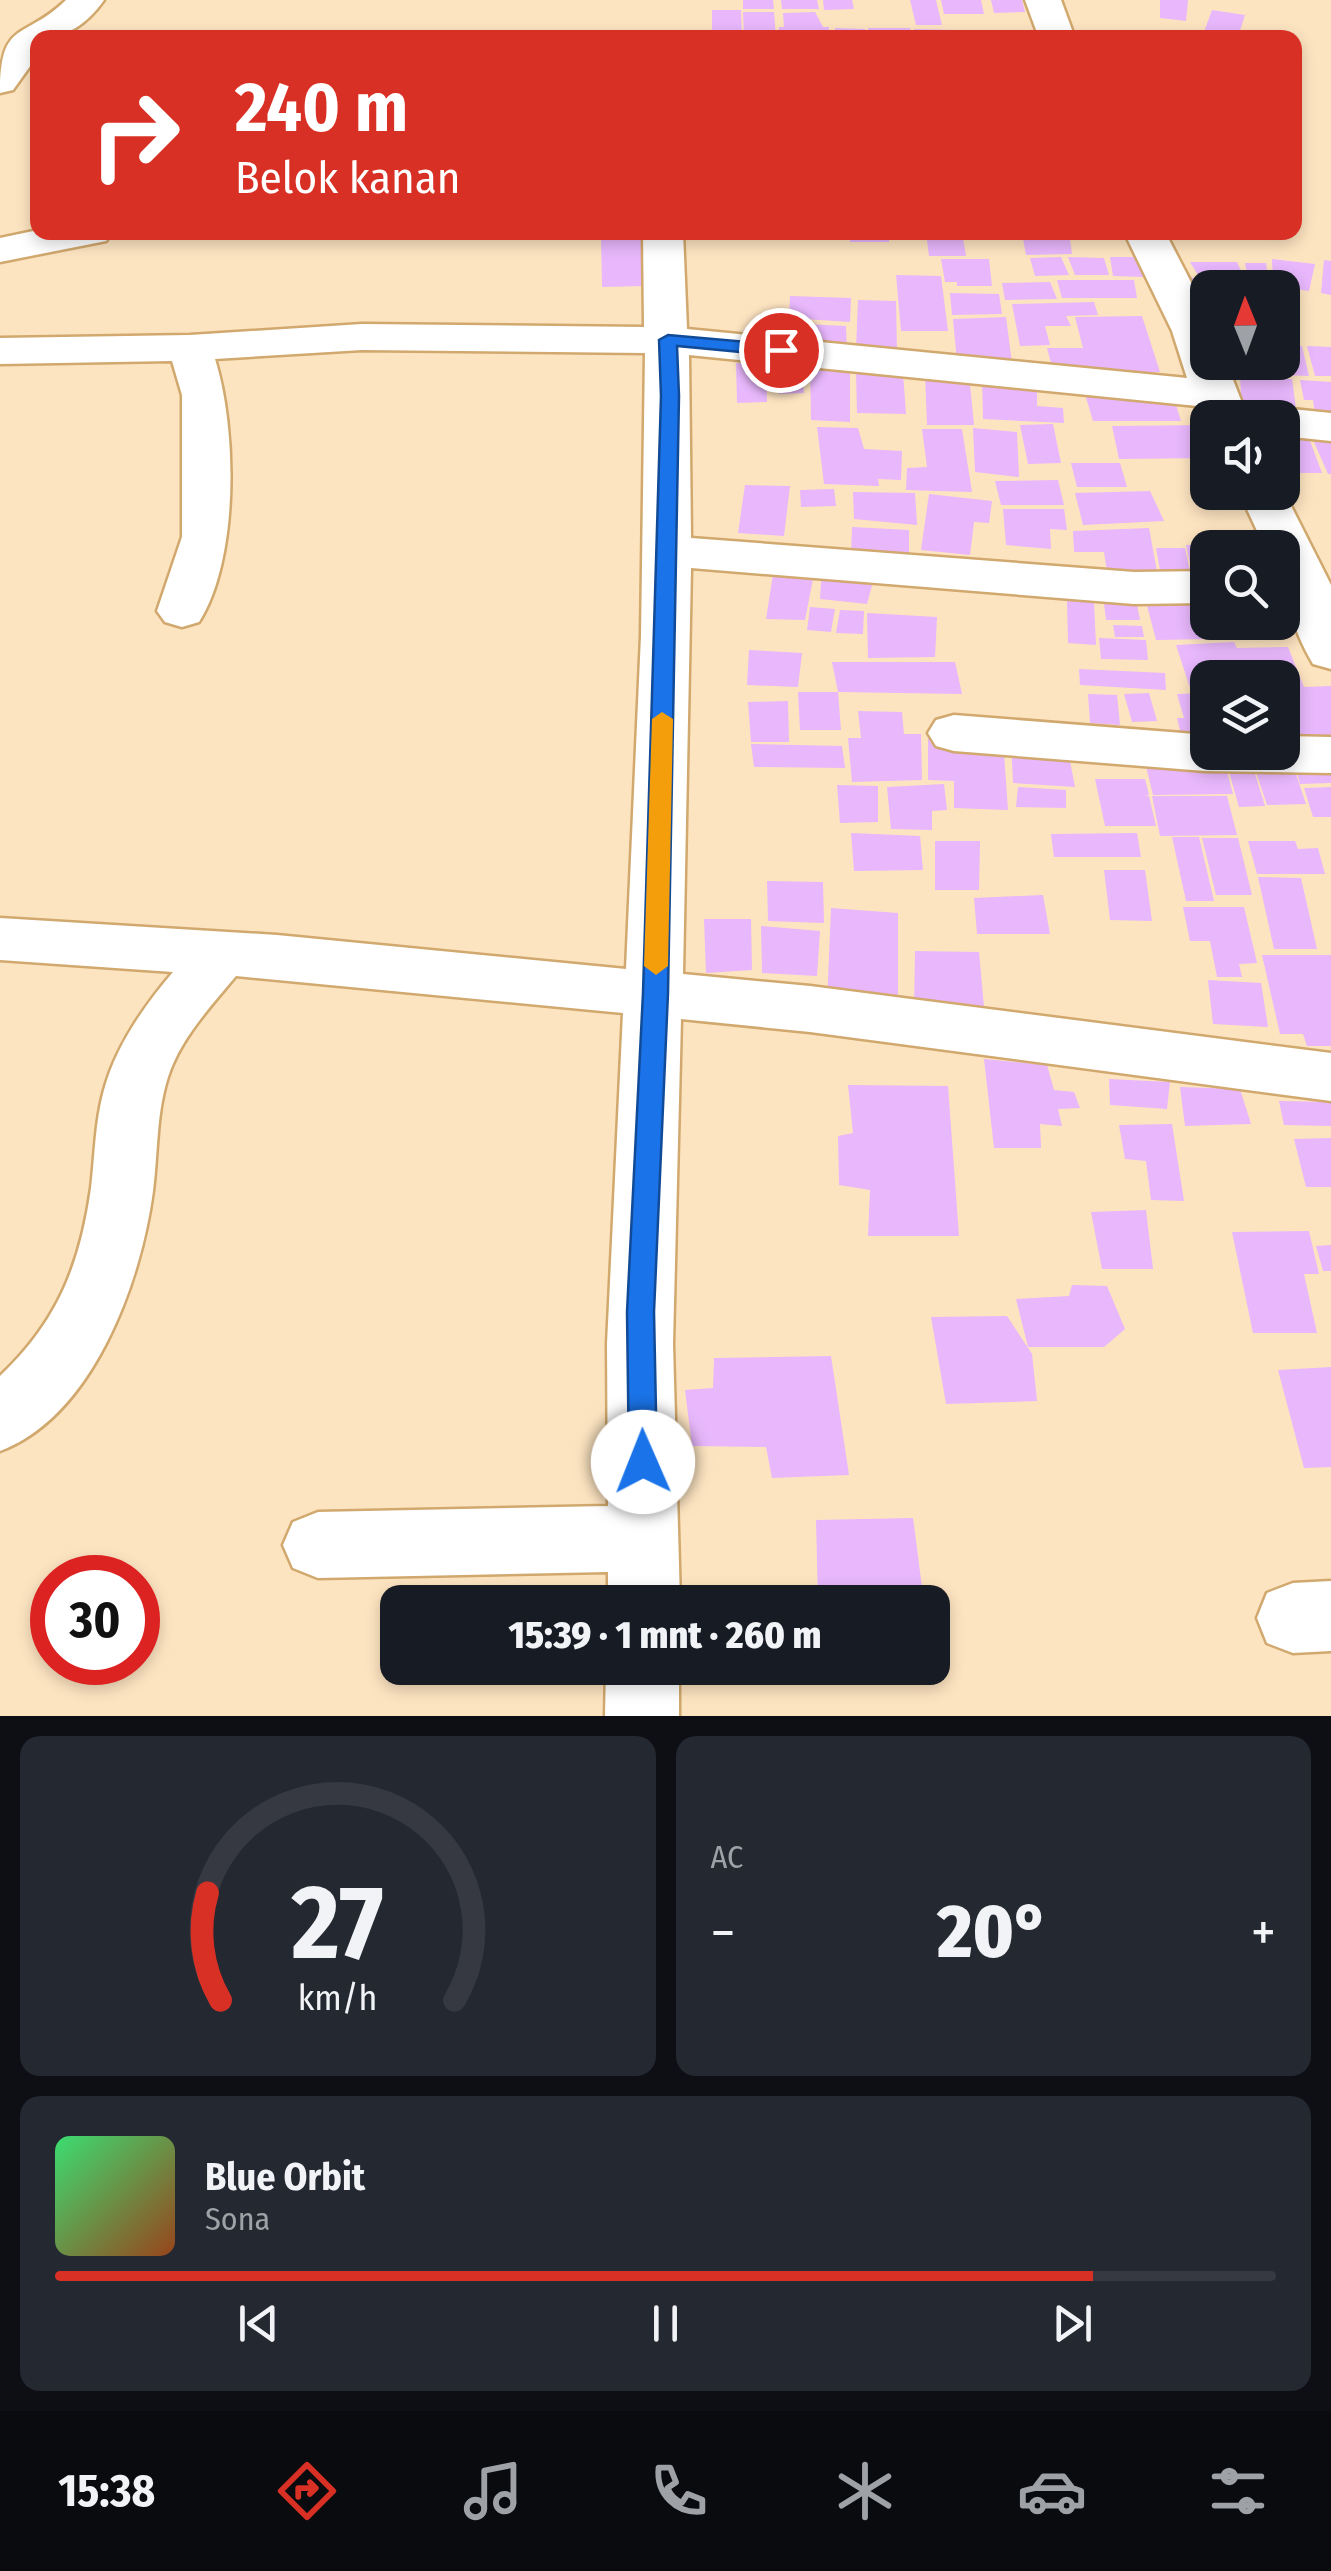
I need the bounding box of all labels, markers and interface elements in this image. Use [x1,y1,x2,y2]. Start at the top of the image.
text: 240 m [235,66,408,150]
icon: right [70,70,200,200]
text: Belok kanan [235,151,461,205]
north arrow [1190,270,1300,380]
map controls [1190,270,1300,770]
pin [739,308,824,393]
icon: arrive [754,323,809,378]
button: sound [1190,400,1300,510]
button: search [1190,530,1300,640]
button: layers [1190,660,1300,770]
position arrow [591,1410,695,1514]
speed limit sign: 30 [30,1555,160,1685]
text: 15:39 · 1 mnt · 260 m [508,1612,822,1658]
text: AC [711,1838,743,1876]
text: 27 [291,1861,384,1986]
text: 20° [937,1887,1049,1977]
text: − [711,1900,735,1966]
text: + [1251,1900,1276,1966]
text: km/h [298,1977,378,2019]
text: Blue Orbit [205,2154,365,2200]
text: Sona [205,2200,270,2238]
icon: previous [231,2296,286,2351]
icon: pause [638,2296,693,2351]
icon: next [1045,2296,1100,2351]
icon: directions [272,2456,342,2526]
icon: music [458,2456,528,2526]
icon: phone [644,2456,714,2526]
icon: climate [830,2456,900,2526]
icon: car [1017,2456,1087,2526]
icon: filters [1203,2456,1273,2526]
text: 15:38 [58,2464,155,2518]

